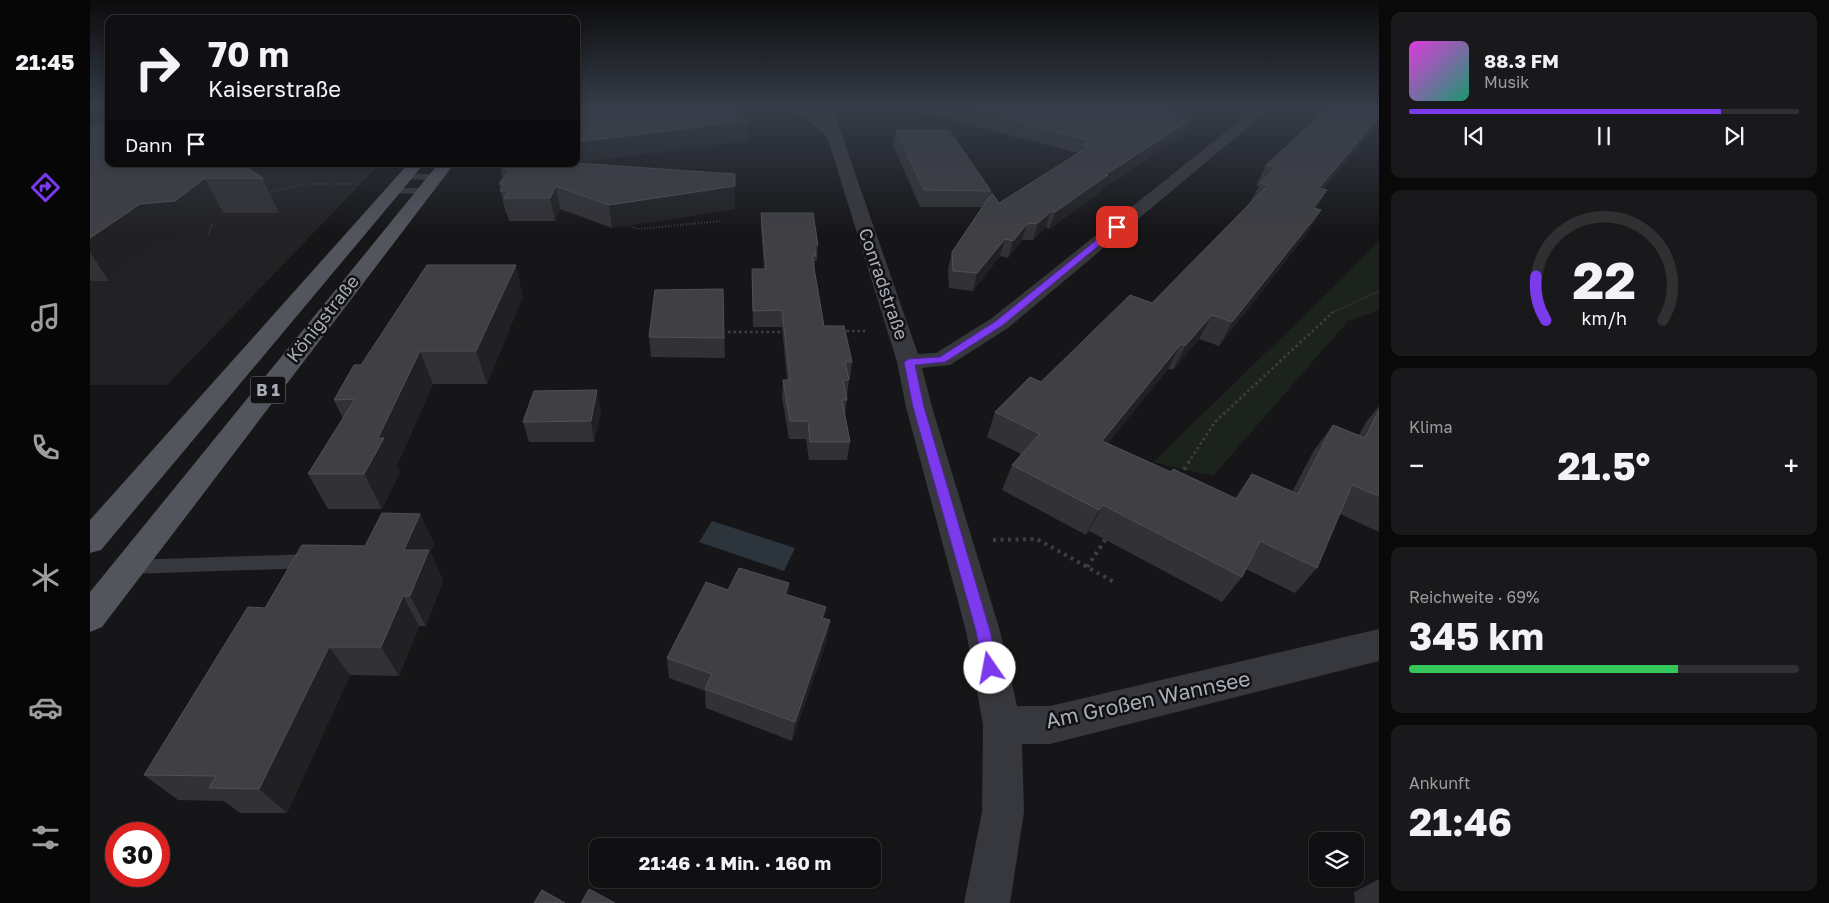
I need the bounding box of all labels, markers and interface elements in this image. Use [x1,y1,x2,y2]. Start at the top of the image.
text: 70 m [208,33,289,75]
icon: right [125,35,190,100]
text: 21:45 [16,48,74,75]
text: 88.3 FM [1484,49,1559,72]
text: Musik [1484,72,1529,92]
text: Kaiserstraße [208,75,341,102]
icon: previous [1460,122,1488,150]
icon: pause [1590,122,1618,150]
icon: next [1720,122,1748,150]
icon: arrive [182,130,210,158]
text: Dann [125,133,172,156]
icon: directions [28,170,63,205]
pin [1096,206,1138,248]
icon: arrive [1103,213,1131,241]
street label: Conradstraße [855,225,913,342]
text: 22 [1572,248,1636,310]
street label: Königstraße [281,270,363,366]
icon: music [28,300,63,335]
text: km/h [1581,307,1627,329]
road number: B 1 [250,376,286,404]
text: Klima [1409,417,1453,437]
icon: phone [28,430,63,465]
text: 21.5° [1558,443,1650,488]
text: − [1409,449,1424,482]
text: + [1784,449,1799,482]
icon: climate [28,560,63,595]
text: Reichweite · 69% [1409,587,1539,607]
text: 345 km [1409,613,1544,658]
position arrow [963,641,1015,693]
street label: Am Großen Wannsee [1043,665,1252,733]
icon: car [28,690,63,725]
text: Ankunft [1409,773,1471,793]
text: 21:46 [1409,799,1512,844]
icon: filters [28,820,63,855]
speed limit sign: 30 [105,822,170,887]
map controls [1309,832,1364,887]
button: layers [1309,832,1364,887]
text: 21:46 · 1 Min. · 160 m [639,851,831,874]

